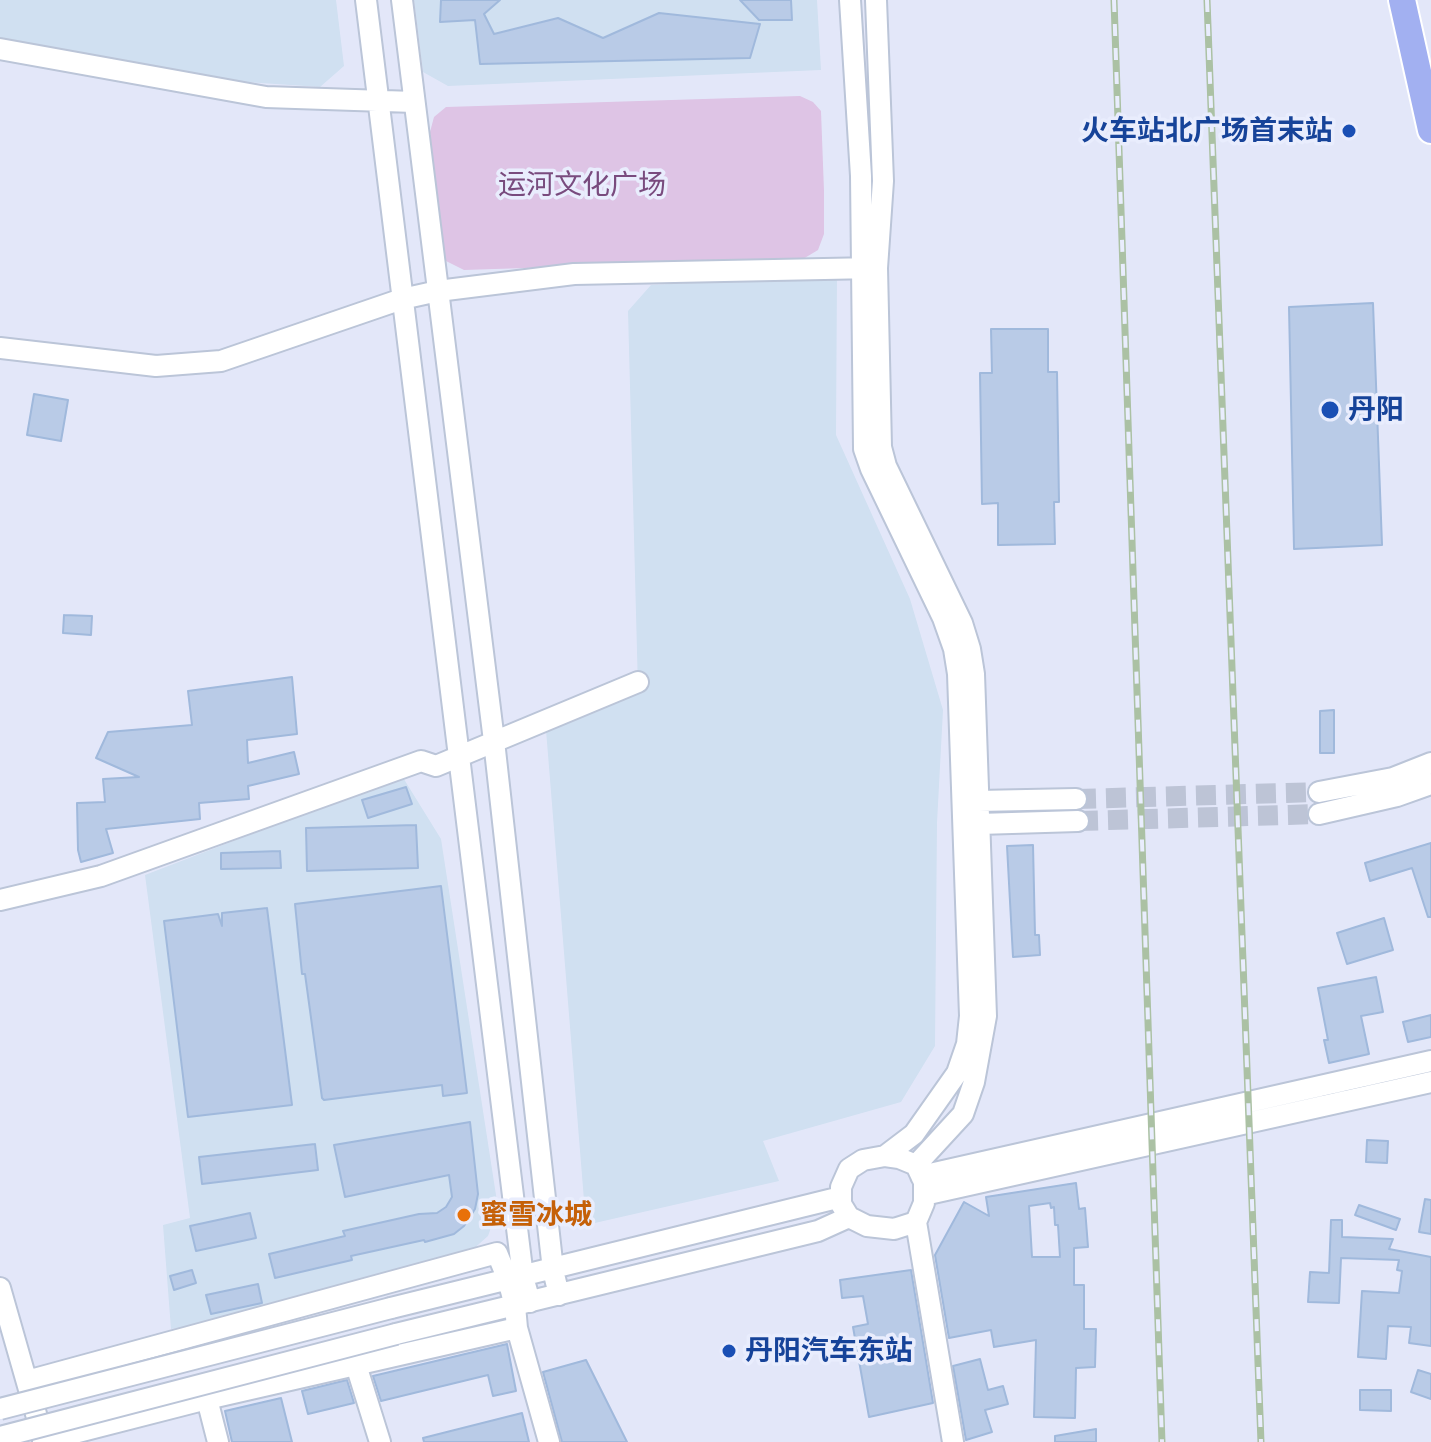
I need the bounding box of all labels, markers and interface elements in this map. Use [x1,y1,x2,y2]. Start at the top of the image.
place label: 火车站北广场首末站 [1081,114,1333,148]
marker: 火车站北广场首末站 [1340,122,1358,140]
park label: 运河文化广场 [498,168,666,202]
place label: 丹阳 [1348,393,1404,427]
marker: 丹阳 [1319,399,1341,421]
place label: 蜜雪冰城 [480,1198,592,1232]
marker: 蜜雪冰城 [455,1206,473,1224]
place label: 丹阳汽车东站 [745,1334,913,1368]
marker: 丹阳汽车东站 [720,1342,738,1360]

